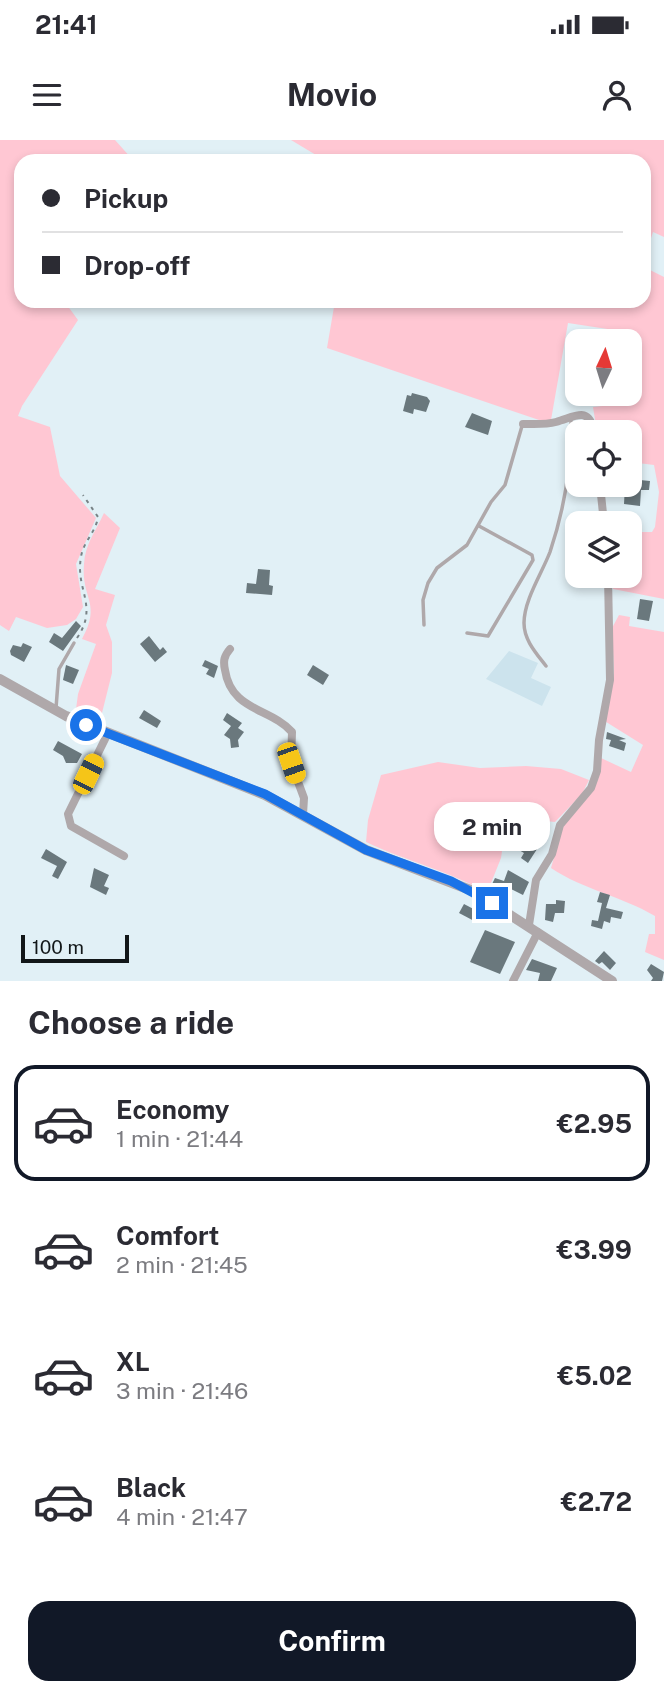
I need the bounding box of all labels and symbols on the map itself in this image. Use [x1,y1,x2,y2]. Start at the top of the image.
north arrow [565,329,642,406]
route start [70,709,102,741]
car [275,740,308,786]
car [70,751,107,797]
callout: 2 min [434,802,550,850]
route end [476,887,508,919]
scale bar [21,932,130,964]

